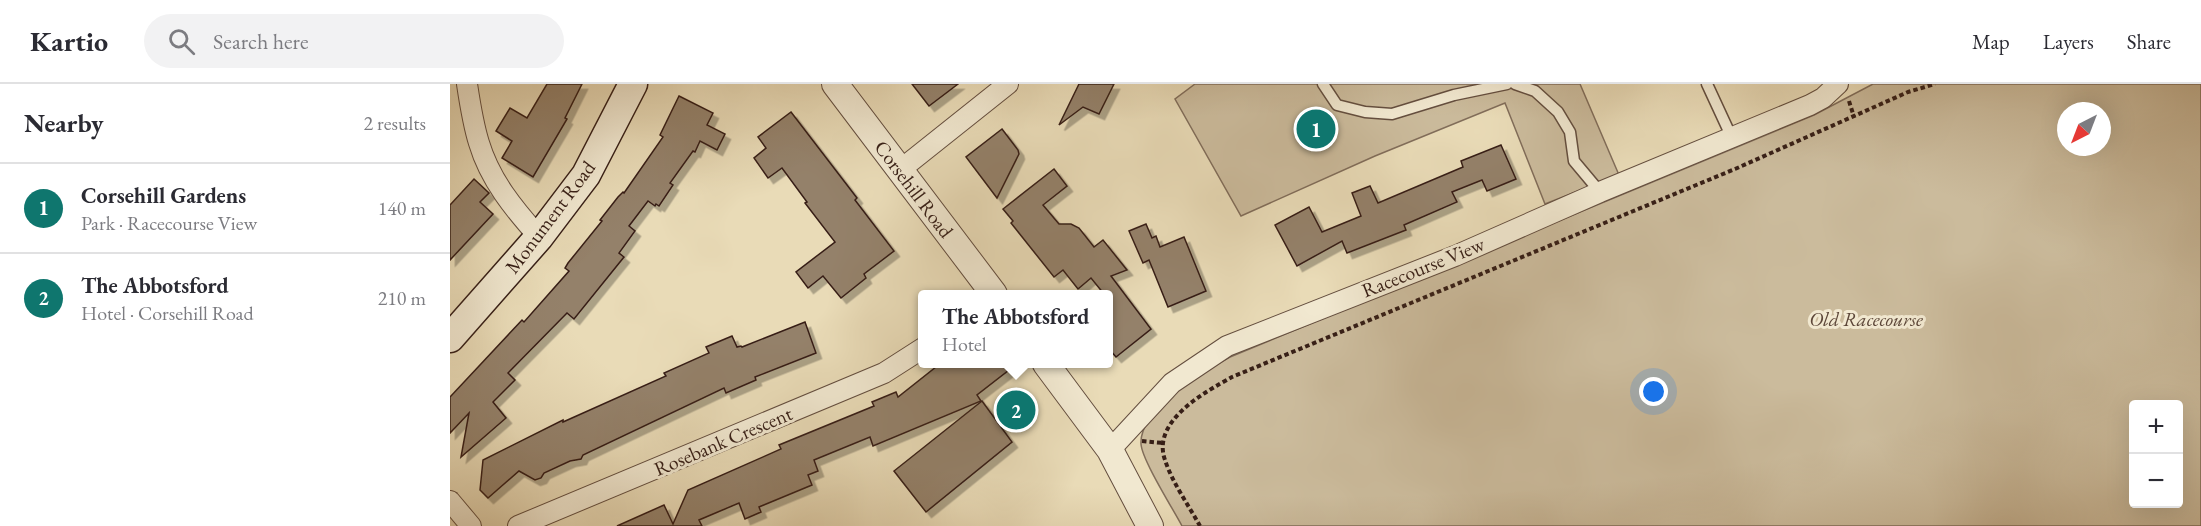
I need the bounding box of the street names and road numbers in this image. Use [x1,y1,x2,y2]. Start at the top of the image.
street label: Corsehill Road [869,135,960,244]
street label: Monument Road [499,155,601,279]
street label: Racecourse View [1358,230,1488,303]
street label: Rosebank Crescent [650,400,797,482]

